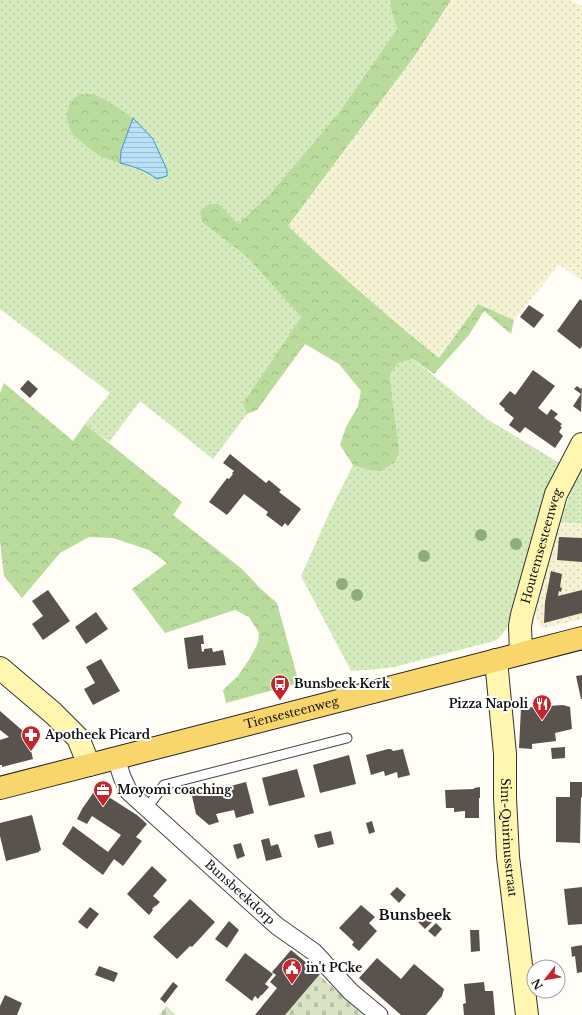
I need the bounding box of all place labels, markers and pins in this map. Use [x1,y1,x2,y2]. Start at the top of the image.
bus stop icon: Bunsbeek Kerk [269,673,291,701]
place label: Bunsbeek Kerk [294,676,391,691]
restaurant icon: Pizza Napoli [531,693,553,721]
place label: Pizza Napoli [449,696,529,711]
pharmacy icon: Apotheek Picard [20,724,42,752]
place label: Apotheek Picard [44,727,151,742]
office icon: Moyomi coaching [92,779,114,807]
place label: Moyomi coaching [117,782,232,797]
public building icon: in't PCke [281,957,303,985]
place label: in't PCke [306,960,362,975]

